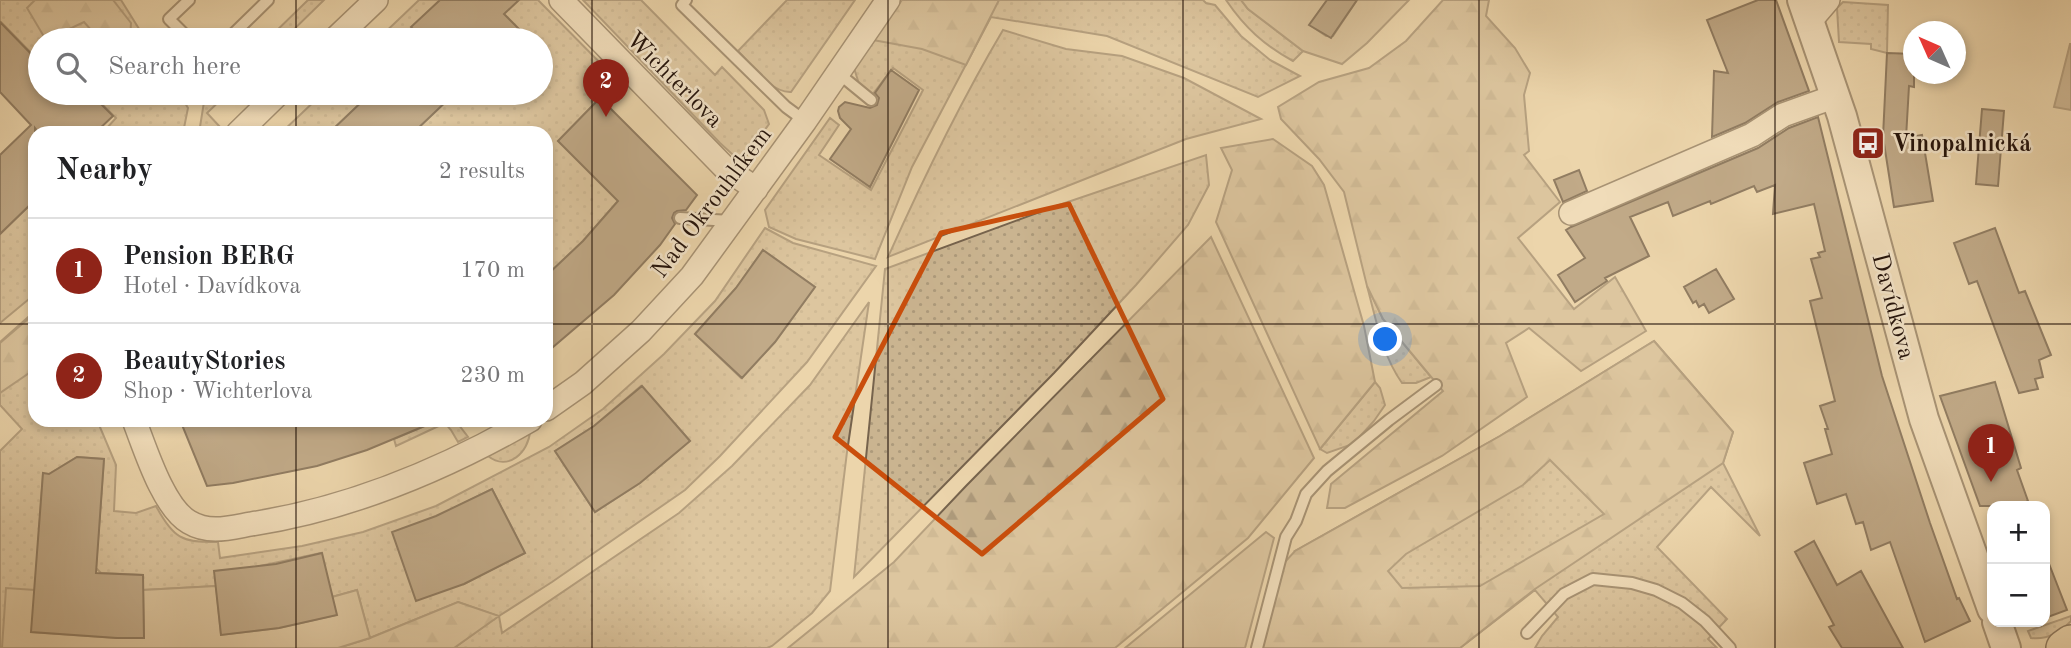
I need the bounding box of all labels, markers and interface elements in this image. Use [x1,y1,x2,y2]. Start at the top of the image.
north arrow [1903,21,1966,84]
search box [28,28,553,105]
street label: Wichterlova [621,28,726,133]
icon: search [52,48,90,86]
text: Search here [108,54,241,80]
pin: 2 [583,59,629,117]
street label: Nad Okrouhlíkem [648,123,777,283]
bus stop icon: Vinopalnická [1849,124,1887,162]
place label: Vinopalnická [1892,133,2032,157]
text: Nearby [56,156,153,186]
text: 2 results [439,160,525,183]
text: Pension BERG [123,244,294,270]
street label: Davídkova [1866,251,1918,362]
text: 1 [72,259,86,282]
text: 170 m [460,259,525,282]
text: Hotel · Davídkova [123,275,301,298]
your location [1368,322,1402,356]
text: BeautyStories [123,349,285,375]
text: 2 [72,364,86,387]
text: 230 m [460,364,525,387]
text: Shop · Wichterlova [123,380,312,403]
pin: 1 [1968,424,2014,482]
map controls [1987,501,2050,627]
button: + [1987,501,2050,564]
button: − [1987,564,2050,627]

